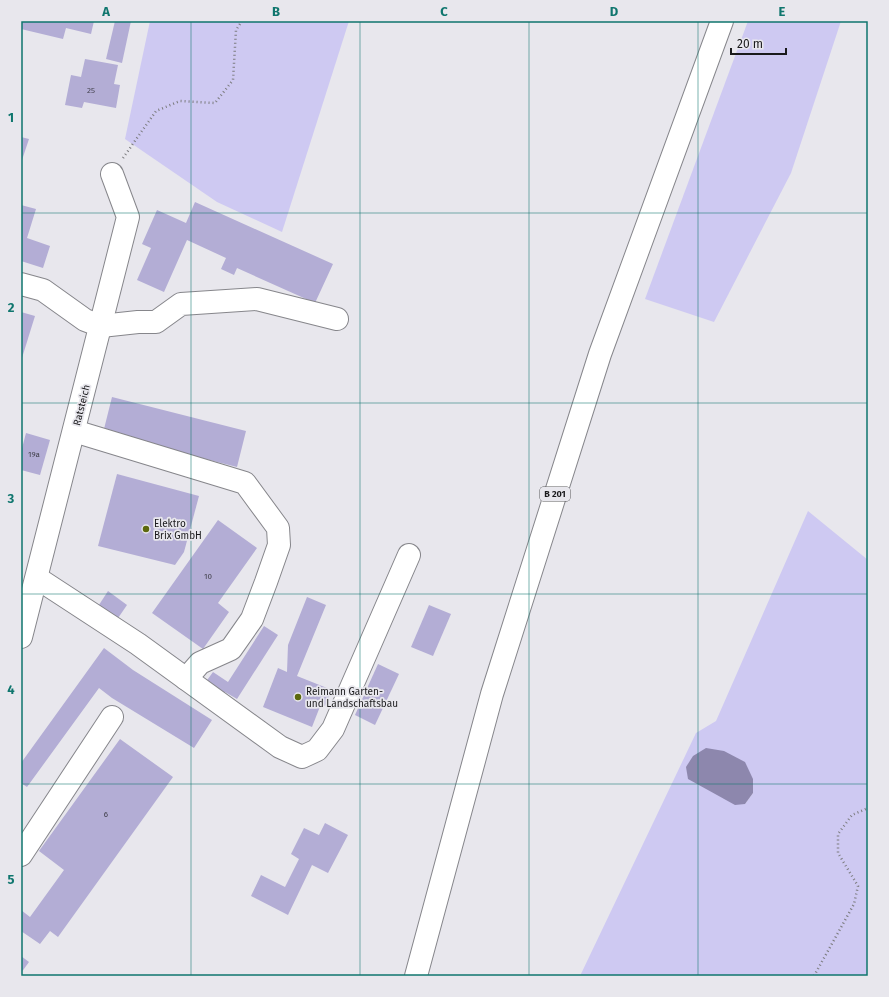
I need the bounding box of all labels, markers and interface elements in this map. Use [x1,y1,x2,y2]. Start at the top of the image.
text: A [101,4,110,19]
text: B [272,4,280,19]
text: C [440,4,448,19]
text: D [610,4,619,19]
text: E [779,4,786,19]
scale bar [731,30,786,56]
text: 20 m [737,37,763,51]
house number: 25 [87,86,95,95]
text: 1 [8,110,14,125]
text: 2 [8,300,15,315]
street label: Ratsteich [71,383,93,427]
house number: 19a [28,450,40,459]
road number: B 201 [540,487,570,501]
text: 3 [7,491,15,506]
place label: Elektro Brix GmbH [154,518,202,542]
marker: Elektro Brix GmbH [141,524,151,534]
house number: 10 [204,572,212,581]
text: 4 [7,682,15,697]
place label: Reimann Garten- und Landschaftsbau [306,686,398,710]
marker: Reimann Garten- und Landschaftsbau [293,692,303,702]
house number: 6 [104,810,108,819]
text: 5 [8,872,15,887]

